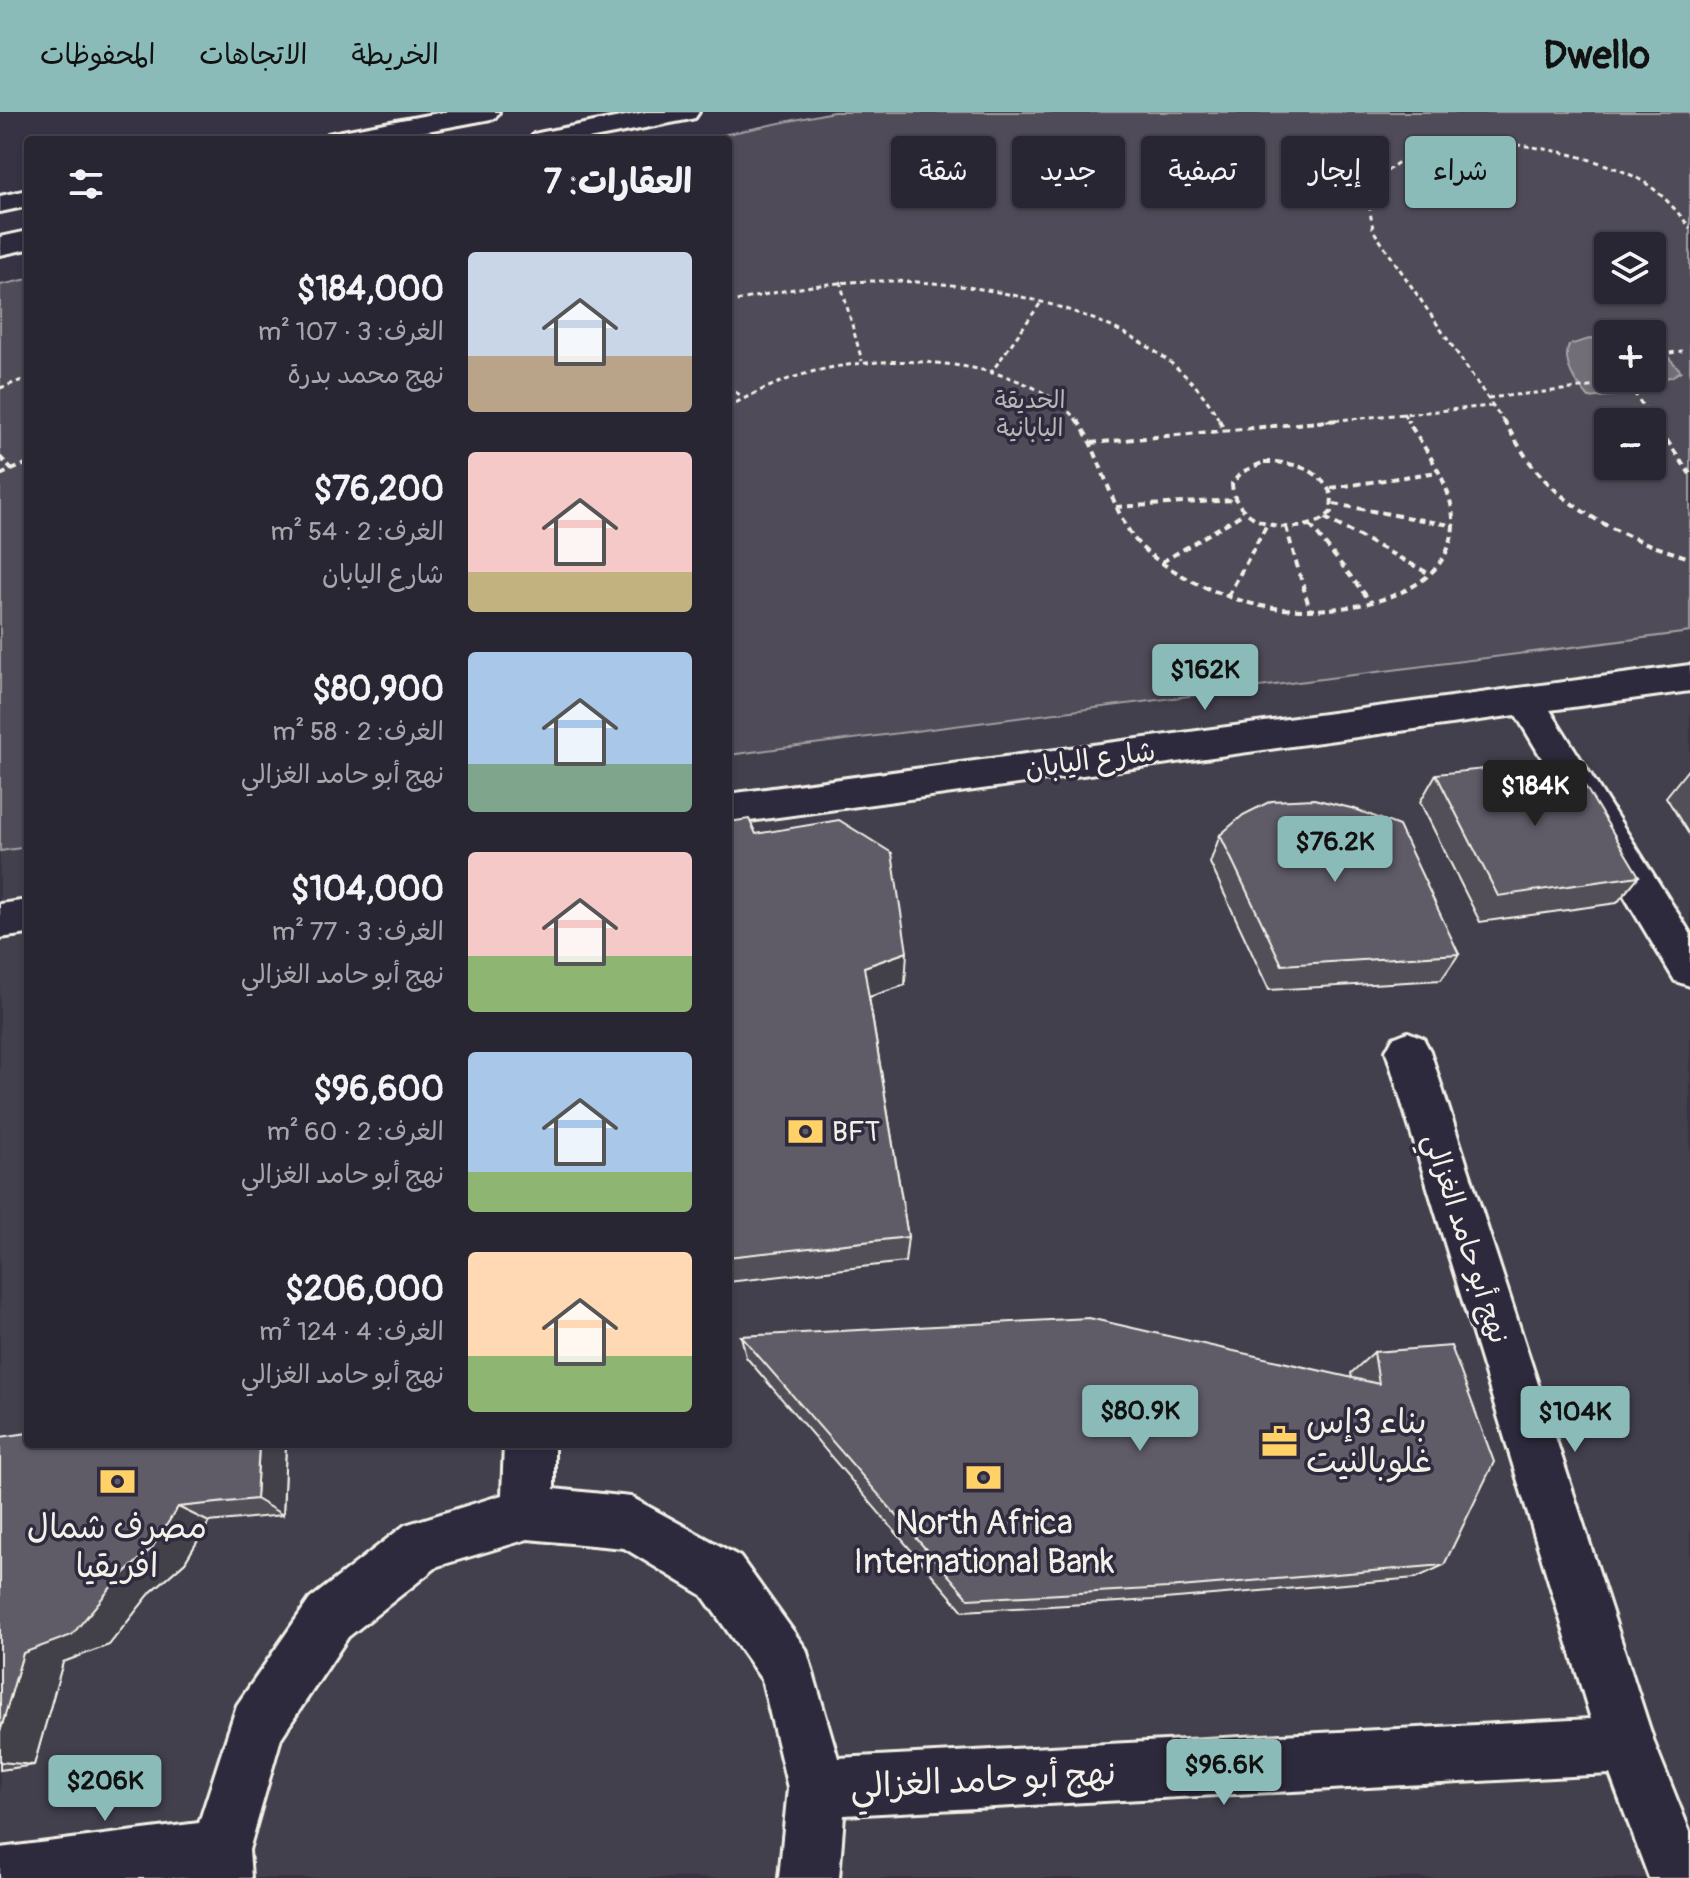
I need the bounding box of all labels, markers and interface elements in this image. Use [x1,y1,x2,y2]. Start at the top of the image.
text: Dwello [1543,32,1650,80]
text: المحفوظات [40,38,155,73]
text: الاتجاهات [199,38,307,73]
text: الخريطة [351,38,439,73]
chip: شقة [891,136,996,208]
chip: جديد [1012,136,1125,208]
chip: تصفية [1141,136,1265,208]
chip: إيجار [1281,136,1389,208]
chip: شراء [1405,136,1516,208]
text: العقارات: 7 [544,161,692,204]
icon: filters [64,162,108,206]
map controls [1594,232,1666,480]
button: layers [1594,232,1666,304]
text: $184,000 [297,268,444,311]
icon: home [532,284,628,380]
text: الغرف: 3 · 107 m² [258,316,444,348]
button: + [1594,320,1666,392]
text: نهج محمد بدرة [288,359,444,391]
park label: الحديقة اليابانية [995,386,1065,443]
button: − [1594,408,1666,480]
text: $76,200 [314,468,444,511]
icon: home [532,484,628,580]
text: الغرف: 2 · 54 m² [270,516,444,548]
text: شارع اليابان [322,559,444,591]
pin: $162K [1149,644,1261,712]
text: $162K [1170,654,1240,686]
text: $80,900 [313,668,444,711]
icon: home [532,684,628,780]
text: الغرف: 2 · 58 m² [272,716,444,748]
street label: شارع اليابان [1023,734,1158,788]
text: نهج أبو حامد الغزالي [241,759,444,791]
pin: $184K [1479,760,1591,828]
text: $184K [1501,770,1569,802]
pin: $76.2K [1270,816,1400,884]
text: $76.2K [1296,826,1374,858]
text: $104,000 [291,868,444,911]
icon: home [532,884,628,980]
text: الغرف: 3 · 77 m² [272,916,444,948]
text: نهج أبو حامد الغزالي [241,959,444,991]
text: $96,600 [313,1068,444,1111]
icon: home [532,1084,628,1180]
bank icon: BFT [787,1112,825,1150]
place label: BFT [832,1115,880,1150]
text: الغرف: 2 · 60 m² [267,1116,444,1148]
street label: نهج أبو حامد الغزالي [1409,1129,1516,1350]
text: نهج أبو حامد الغزالي [241,1159,444,1191]
text: $206,000 [285,1268,444,1311]
icon: home [532,1284,628,1380]
text: الغرف: 4 · 124 m² [259,1316,444,1348]
text: نهج أبو حامد الغزالي [241,1359,444,1391]
pin: $80.9K [1075,1385,1205,1453]
pin: $104K [1519,1386,1631,1454]
text: $80.9K [1100,1395,1180,1427]
text: $104K [1539,1396,1611,1428]
place label: بناء 3إس غلوبالنيت [1306,1401,1432,1483]
office icon: بناء 3إس غلوبالنيت [1261,1422,1299,1460]
bank icon: North Africa International Bank [965,1459,1003,1497]
bank icon: مصرف شمال افريقيا [98,1463,136,1501]
place label: North Africa International Bank [854,1502,1114,1584]
place label: مصرف شمال افريقيا [27,1506,207,1588]
pin: $96.6K [1159,1739,1289,1807]
text: $96.6K [1184,1749,1264,1781]
street label: نهج أبو حامد الغزالي [849,1752,1117,1816]
pin: $206K [49,1755,161,1823]
text: $206K [66,1765,144,1797]

